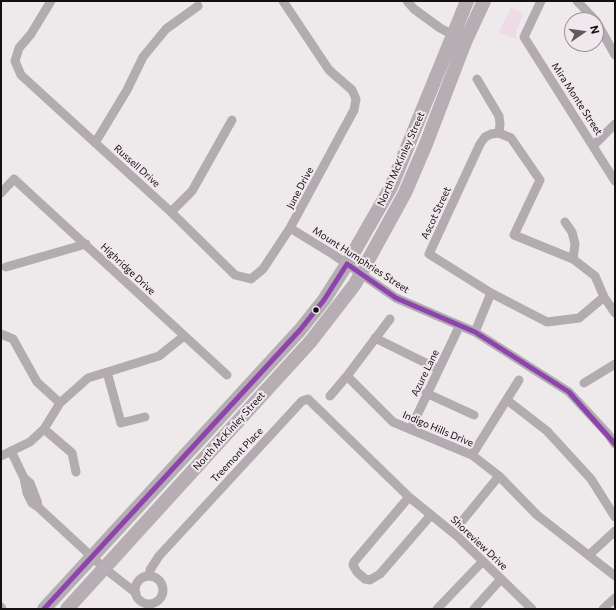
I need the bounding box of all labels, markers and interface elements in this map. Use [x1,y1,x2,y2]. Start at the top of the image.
north arrow [564,12,604,52]
text: N [588,24,602,35]
street label: Mira Monte Street [549,61,605,137]
street label: North McKinley Street [375,110,427,208]
street label: Russell Drive [112,142,162,190]
street label: June Drive [284,165,316,211]
street label: Ascot Street [419,185,453,241]
street label: Mount Humphries Street [310,224,412,296]
street label: Highridge Drive [98,241,158,297]
unlabelled marker [311,305,321,315]
street label: Azure Lane [409,348,441,398]
street label: North McKinley Street [190,389,268,473]
street label: Indigo Hills Drive [401,409,475,449]
street label: Treemont Place [209,425,265,485]
street label: Shoreview Drive [448,514,510,572]

